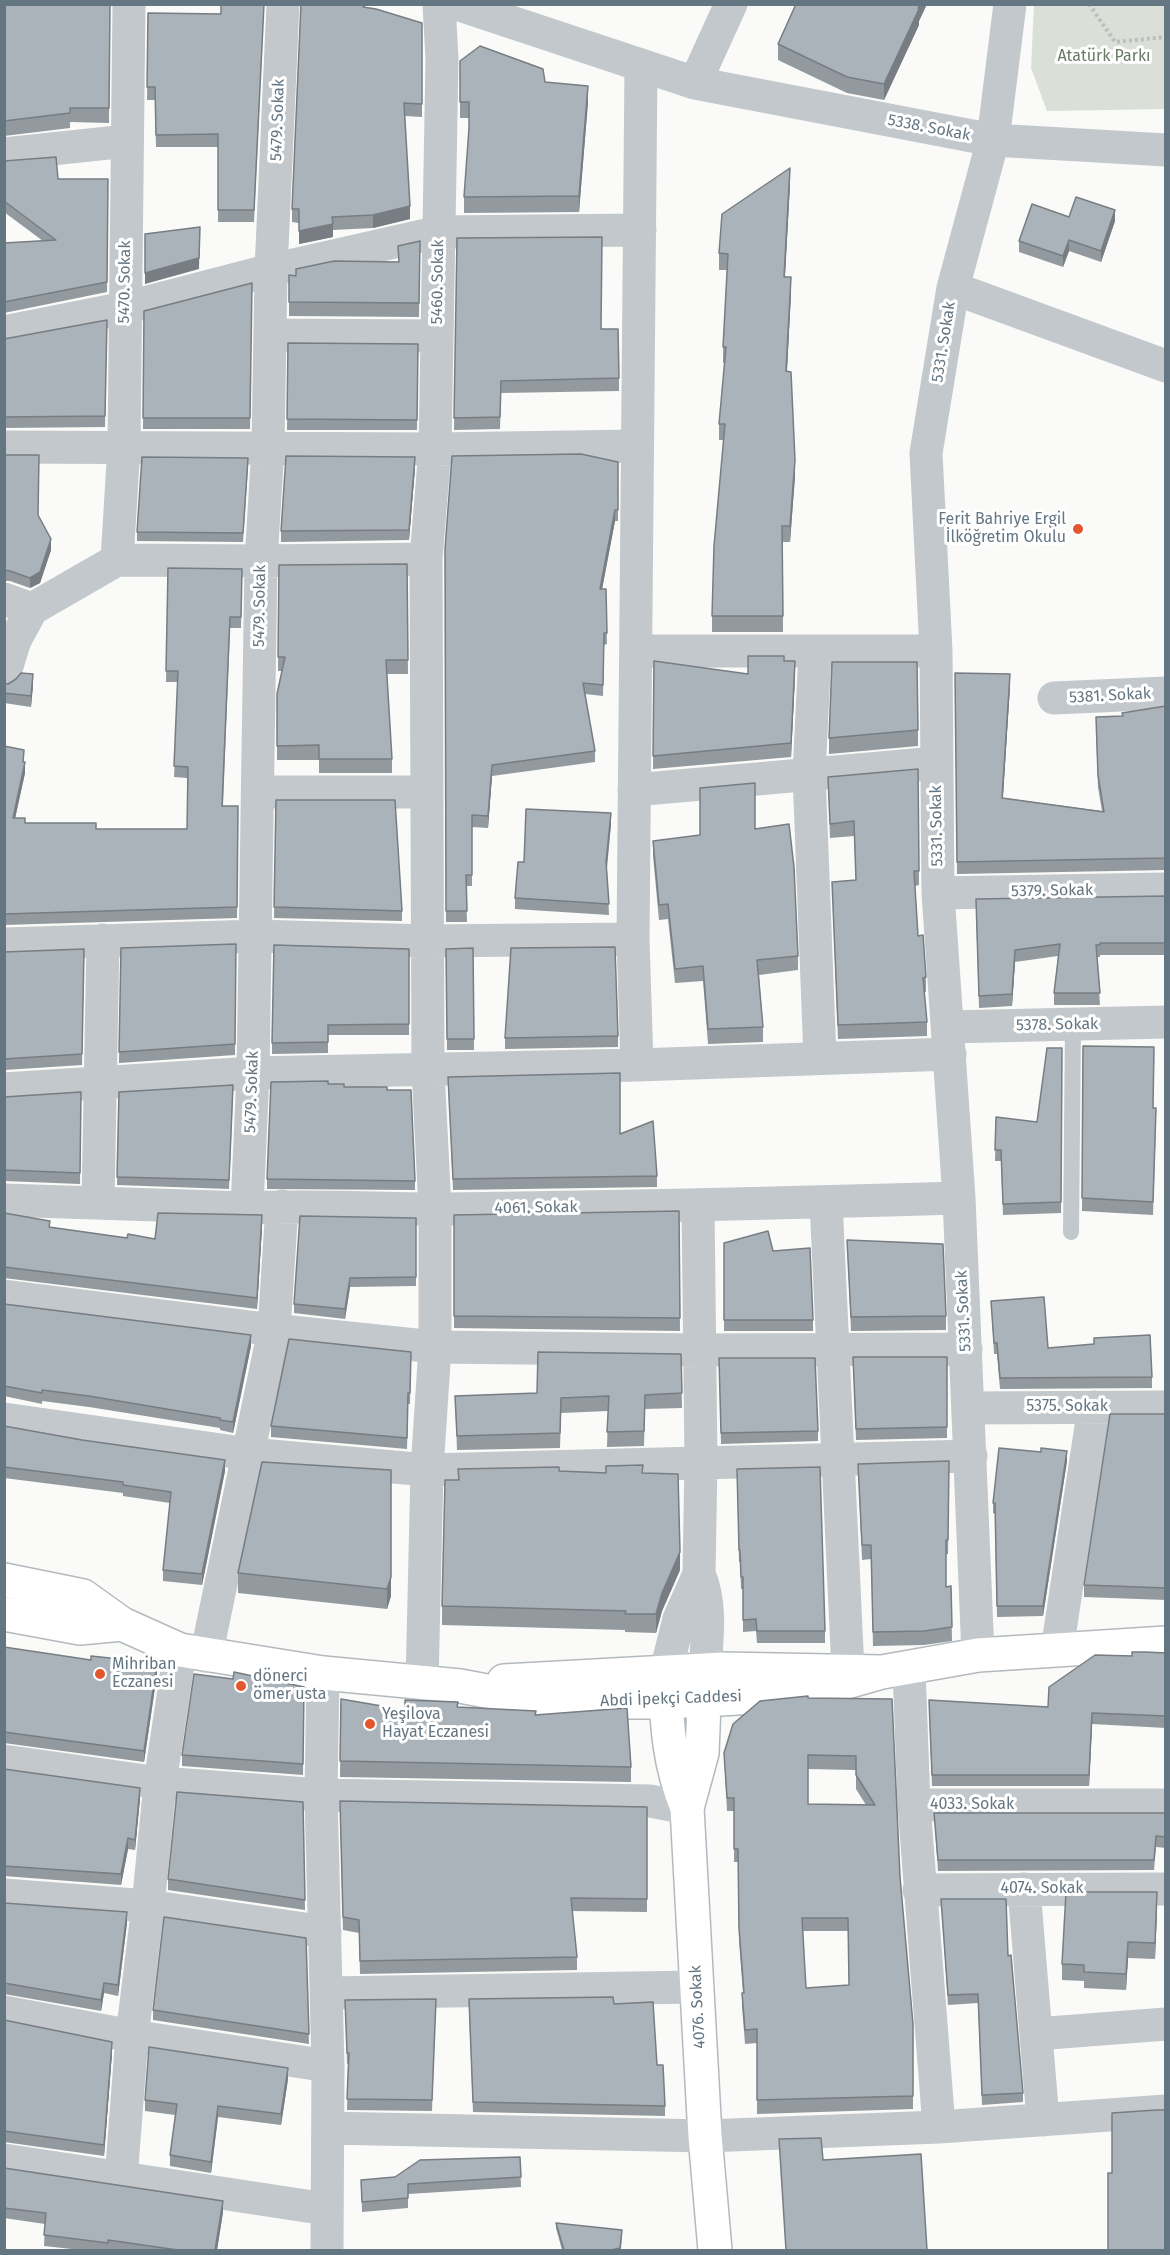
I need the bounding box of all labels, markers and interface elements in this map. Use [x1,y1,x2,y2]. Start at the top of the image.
park label: Atatürk Parkı [1057,47,1151,67]
street label: 5479. Sokak [267,79,289,161]
street label: 5338. Sokak [886,111,972,145]
street label: 5460. Sokak [428,239,448,325]
street label: 5470. Sokak [115,240,135,324]
street label: 5331. Sokak [928,300,960,384]
place label: Ferit Bahriye Ergil İlköğretim Okulu [938,510,1066,548]
marker: Ferit Bahriye Ergil İlköğretim Okulu [1071,522,1085,536]
street label: 5479. Sokak [250,565,270,647]
street label: 5381. Sokak [1068,684,1152,708]
street label: 5331. Sokak [927,785,947,867]
street label: 5379. Sokak [1011,881,1093,901]
street label: 5378. Sokak [1016,1015,1098,1035]
street label: 5479. Sokak [241,1051,263,1133]
street label: 4061. Sokak [494,1198,578,1218]
street label: 5331. Sokak [952,1270,976,1352]
street label: 5375. Sokak [1026,1397,1108,1417]
place label: Mihriban Eczanesi [112,1655,176,1693]
marker: Mihriban Eczanesi [93,1667,107,1681]
place label: dönerci ömer usta [253,1667,326,1705]
marker: dönerci ömer usta [234,1679,248,1693]
street label: Abdi İpekçi Caddesi [600,1687,742,1711]
place label: Yeşilova Hayat Eczanesi [382,1705,489,1743]
marker: Yeşilova Hayat Eczanesi [363,1717,377,1731]
street label: 4033. Sokak [930,1795,1014,1815]
street label: 4074. Sokak [1000,1879,1084,1899]
street label: 4076. Sokak [686,1965,710,2049]

